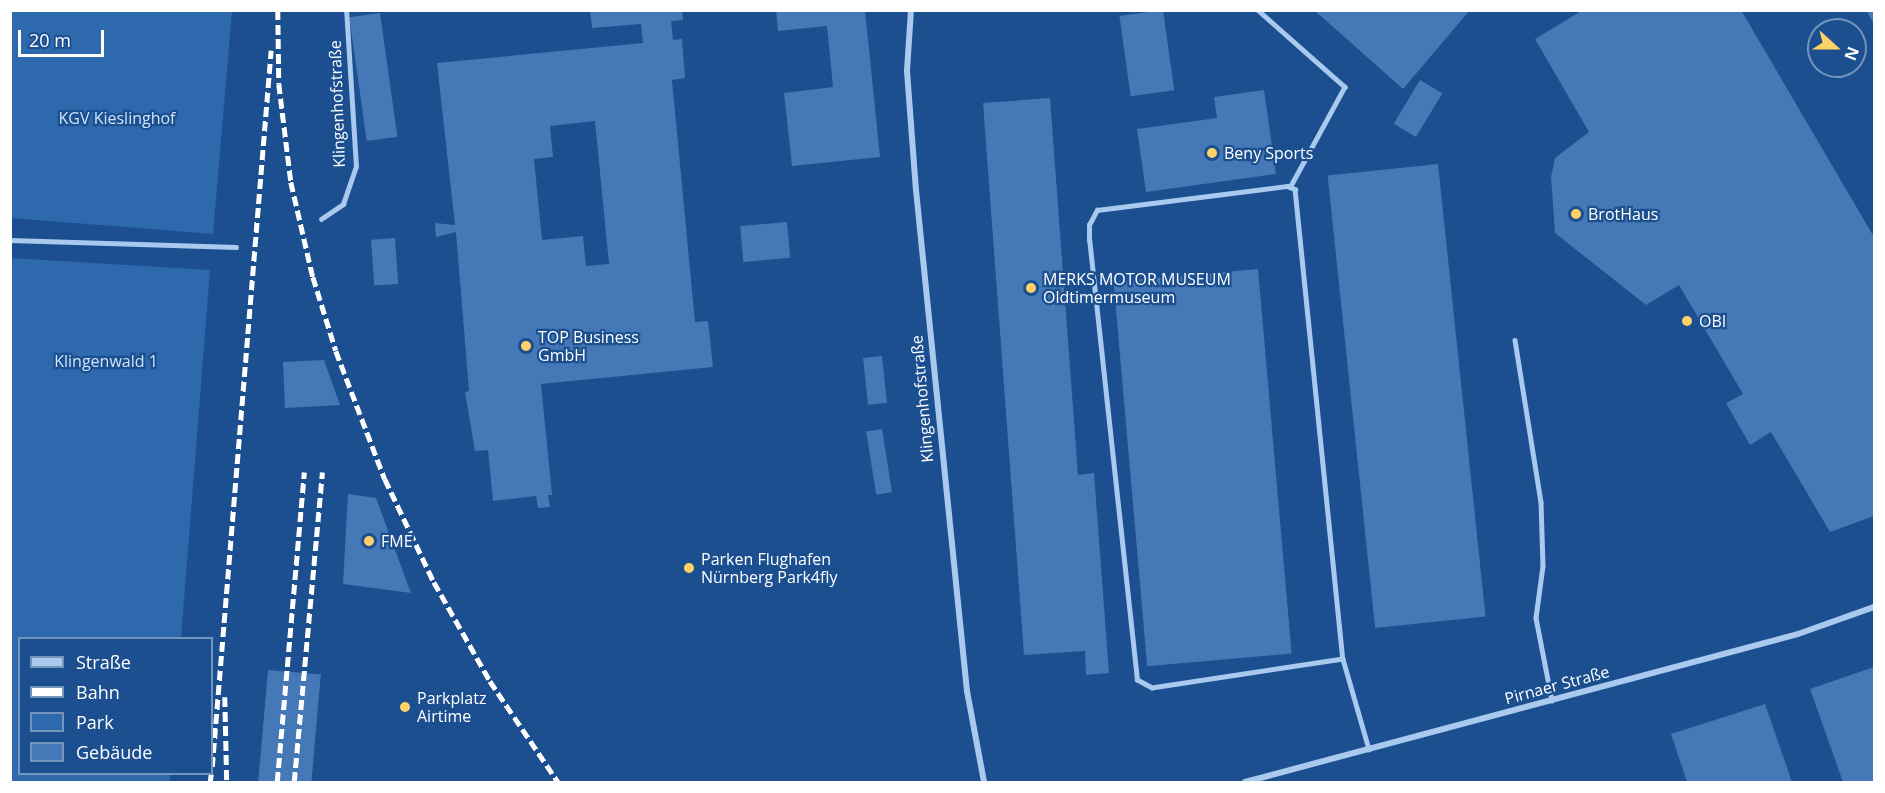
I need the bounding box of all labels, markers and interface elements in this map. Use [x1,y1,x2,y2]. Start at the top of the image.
scale bar [21,18,106,56]
north arrow [1807,18,1867,78]
text: 20 m [29,28,71,52]
street label: Klingenhofstraße [325,40,349,168]
text: N [1839,44,1865,64]
park label: KGV Kieslinghof [59,108,175,128]
place label: Beny Sports [1224,143,1313,163]
marker: Beny Sports [1205,146,1219,160]
place label: BrotHaus [1588,204,1658,224]
marker: BrotHaus [1569,207,1583,221]
place label: MERKS MOTOR MUSEUM Oldtimermuseum [1043,269,1231,307]
marker: MERKS MOTOR MUSEUM Oldtimermuseum [1024,281,1038,295]
place label: OBI [1699,311,1726,331]
marker: OBI [1680,314,1694,328]
place label: TOP Business GmbH [538,327,639,365]
street label: Klingenhofstraße [907,335,937,463]
marker: TOP Business GmbH [519,339,533,353]
park label: Klingenwald 1 [54,351,158,371]
place label: FME [381,531,413,551]
marker: FME [362,534,376,548]
place label: Parken Flughafen Nürnberg Park4fly [701,549,837,587]
marker: Parken Flughafen Nürnberg Park4fly [682,561,696,575]
legend [18,637,213,775]
text: Straße [76,650,131,674]
street label: Pirnaer Straße [1503,662,1611,708]
text: Bahn [76,680,120,704]
place label: Parkplatz Airtime [417,688,486,726]
marker: Parkplatz Airtime [398,700,412,714]
text: Park [76,710,114,734]
text: Gebäude [76,740,152,764]

